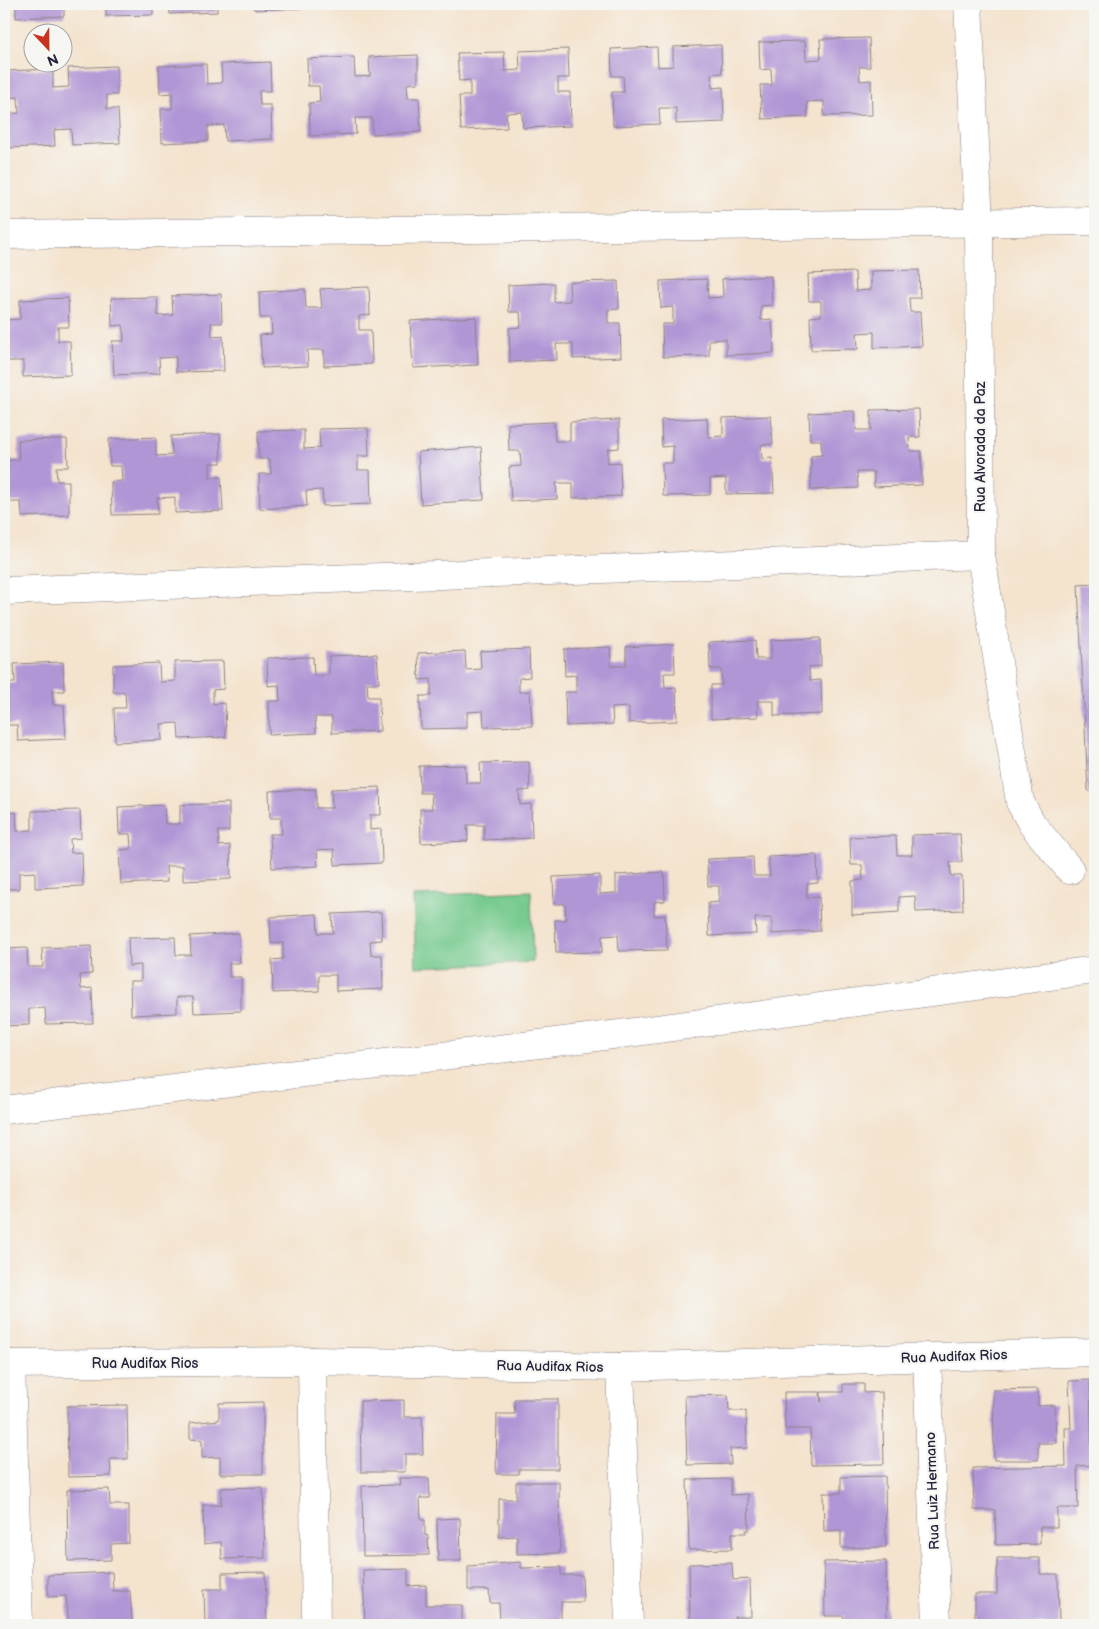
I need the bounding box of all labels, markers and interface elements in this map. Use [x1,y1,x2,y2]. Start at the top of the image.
north arrow [22,22,72,72]
text: N [45,50,61,69]
street label: Rua Alvorada da Paz [972,381,989,512]
street label: Rua Audifax Rios [900,1346,1008,1367]
street label: Rua Audifax Rios [91,1355,199,1372]
street label: Rua Audifax Rios [496,1357,604,1376]
street label: Rua Luiz Hermano [922,1432,943,1550]

